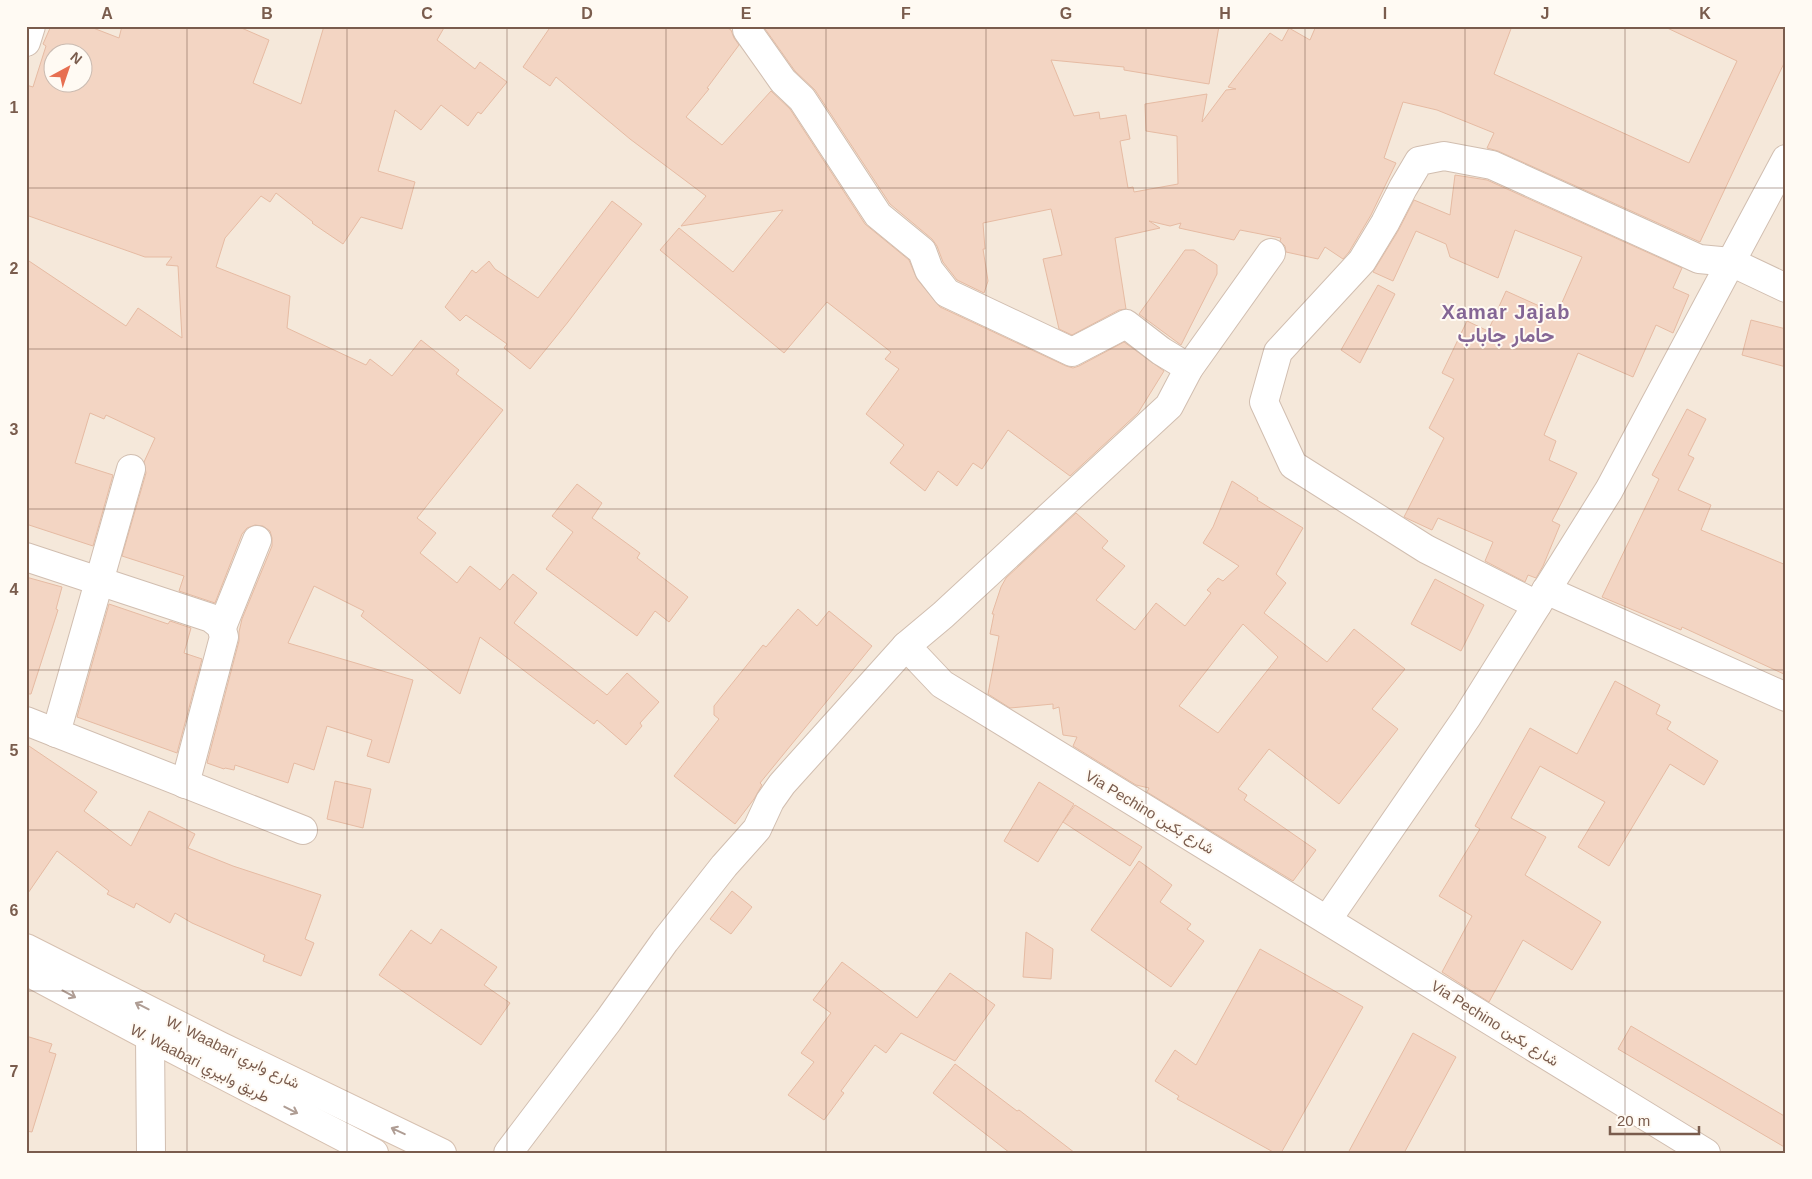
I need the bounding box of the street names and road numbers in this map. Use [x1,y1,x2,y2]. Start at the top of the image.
street label: Via Pechino شارع بكين [1081,767,1218,860]
street label: Via Pechino شارع بكين [1427,977,1562,1072]
street label: W. Waabari شارع وابري [161,1012,303,1096]
street label: W. Waabari طريق وابيري [125,1020,273,1110]

